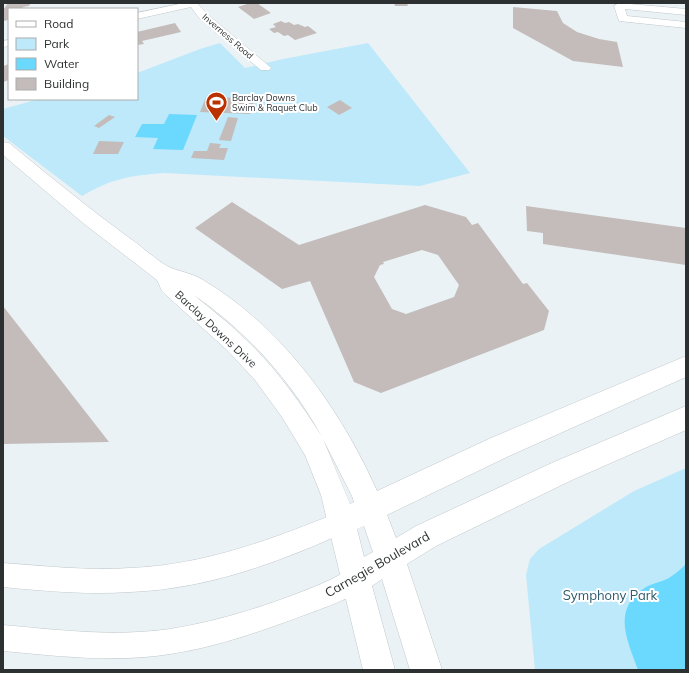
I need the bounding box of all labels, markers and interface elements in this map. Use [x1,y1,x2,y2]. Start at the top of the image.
legend [8,8,138,100]
street label: Inverness Road [200,11,256,61]
text: Road [44,16,73,31]
text: Park [44,36,70,51]
text: Water [44,56,80,71]
text: Building [44,76,89,91]
sports icon: Barclay Downs Swim & Raquet Club [203,89,229,122]
place label: Barclay Downs Swim & Raquet Club [232,92,318,113]
street label: Barclay Downs Drive [172,288,260,370]
street label: Carnegie Boulevard [322,528,432,600]
park label: Symphony Park [563,587,657,603]

